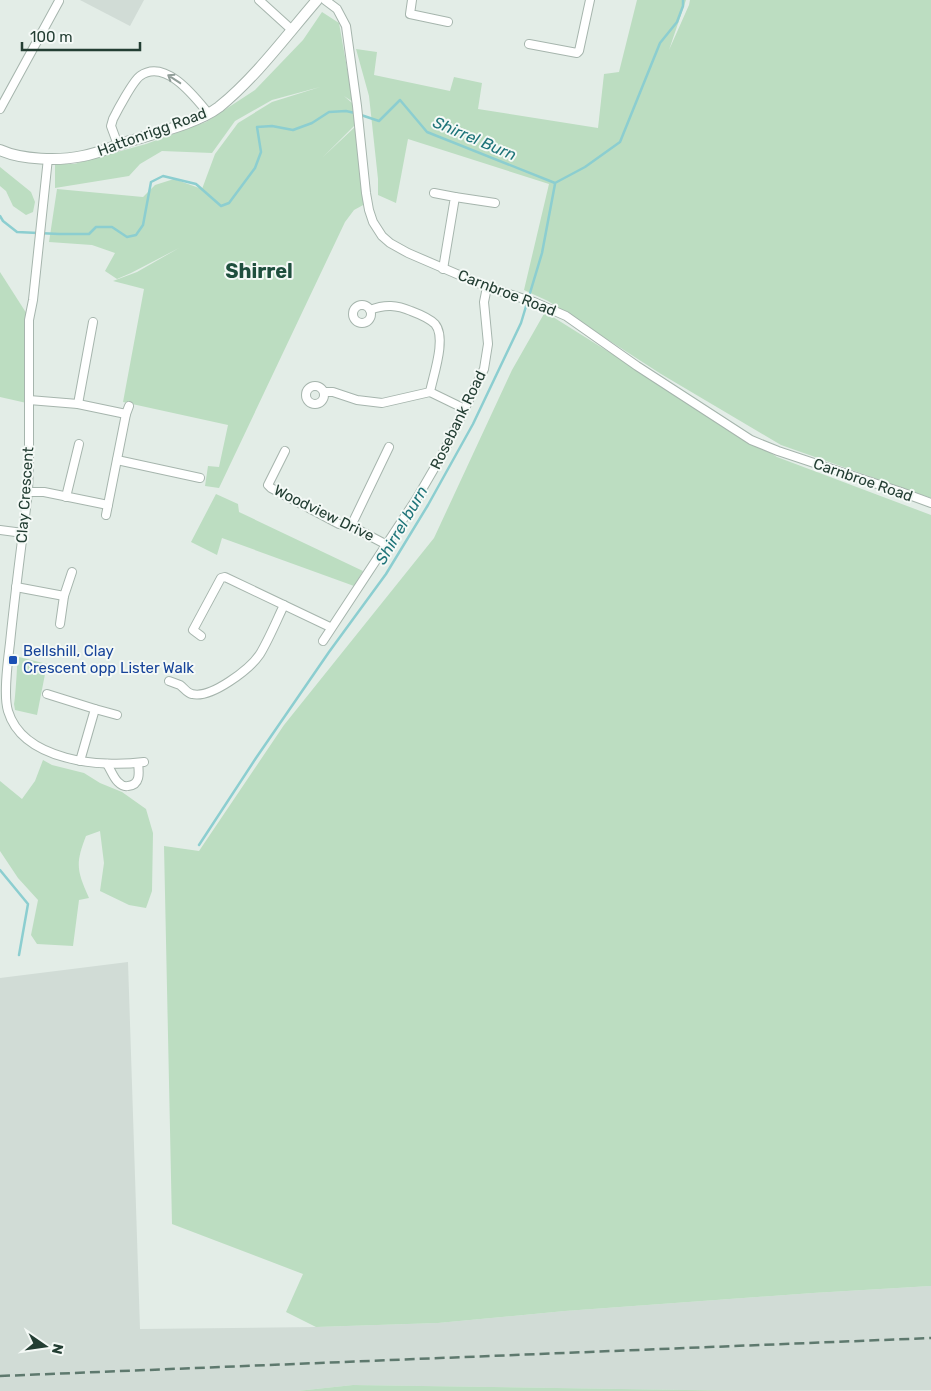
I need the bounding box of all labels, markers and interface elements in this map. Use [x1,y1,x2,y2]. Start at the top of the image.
scale bar [22,20,140,52]
text: 100 m [30,28,72,46]
one-way arrow [167,74,181,84]
street label: Hattonrigg Road [95,104,209,160]
water label: Shirrel Burn [430,112,519,165]
district label: Shirrel [225,259,293,283]
street label: Carnbroe Road [455,266,559,320]
street label: Rosebank Road [426,368,490,472]
street label: Clay Crescent [13,446,37,544]
street label: Carnbroe Road [811,455,915,505]
street label: Woodview Drive [271,481,377,545]
water label: Shirrel burn [371,483,432,568]
place label: Bellshill, Clay Crescent opp Lister Walk [23,642,194,677]
marker: Bellshill, Clay Crescent opp Lister Walk [7,654,19,666]
north arrow [20,1321,70,1371]
text: N [48,1342,67,1356]

